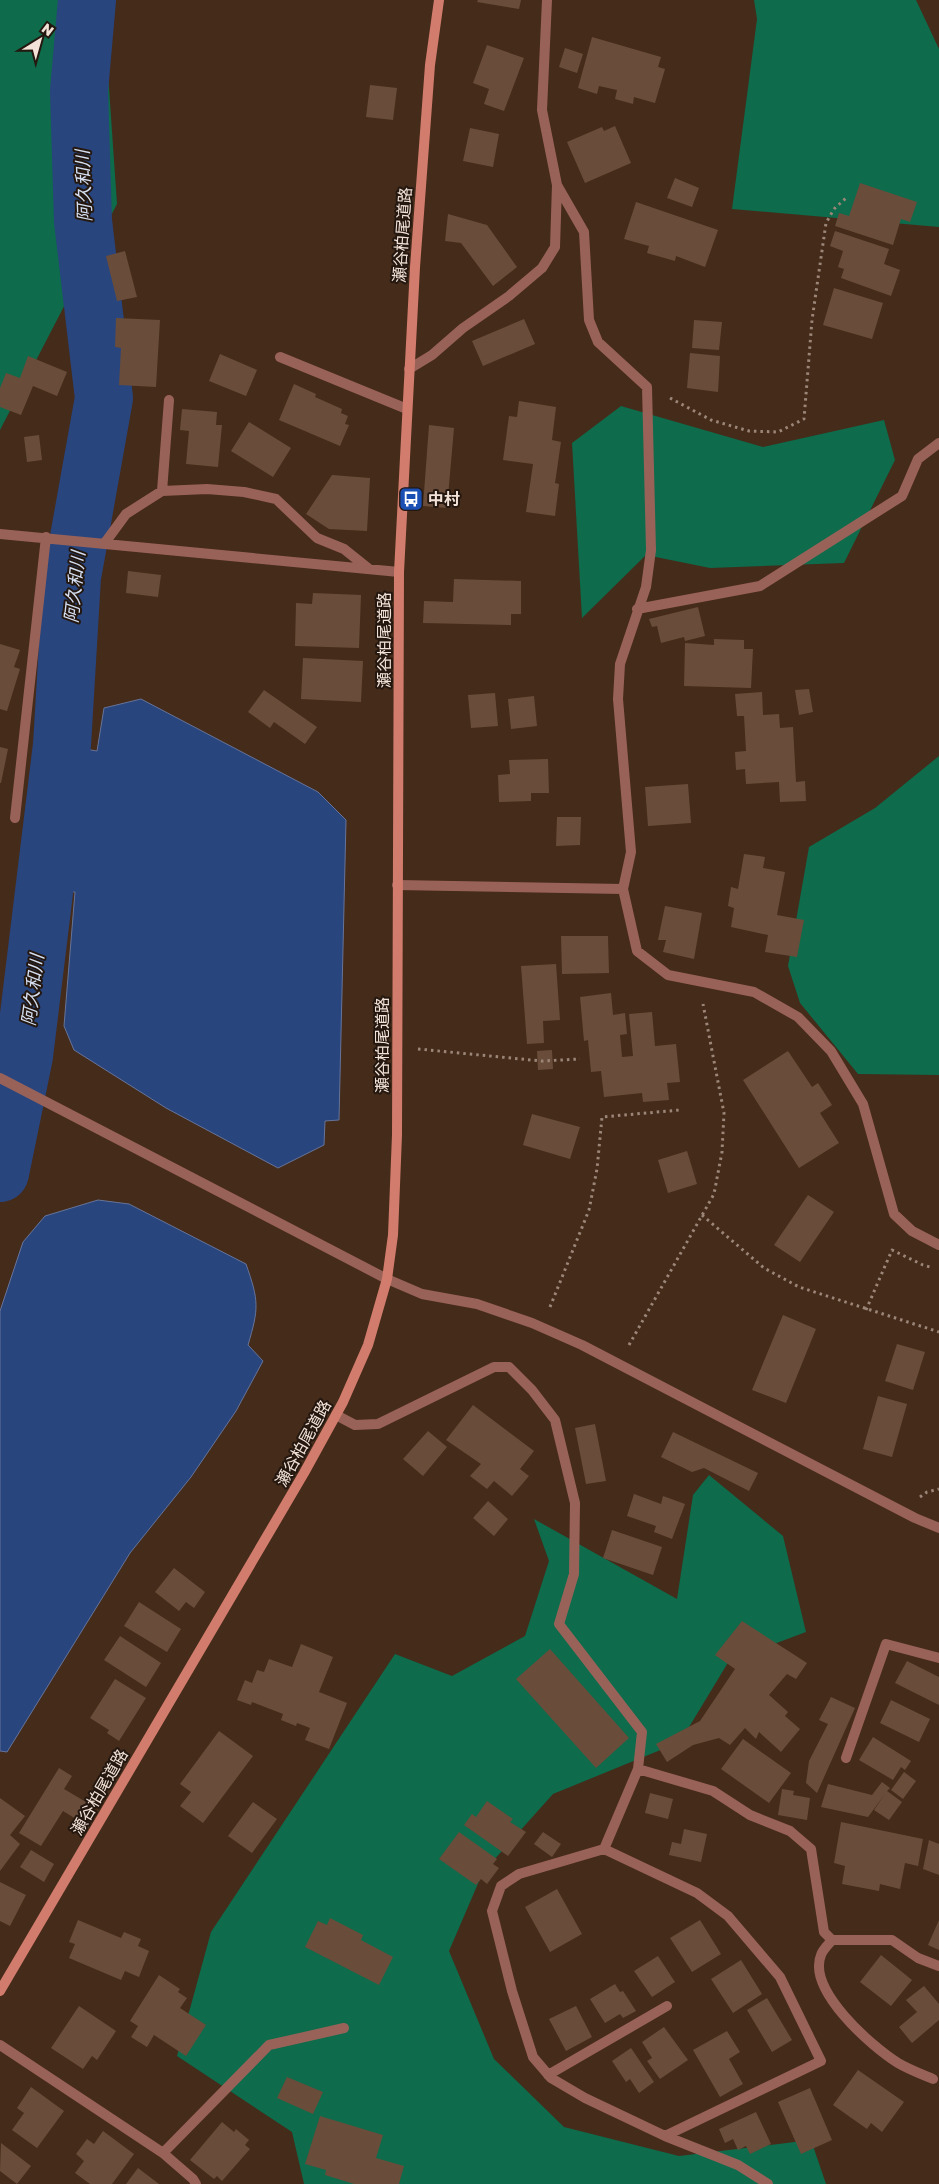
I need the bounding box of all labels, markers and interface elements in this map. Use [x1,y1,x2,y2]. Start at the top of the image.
north arrow [15,15,65,65]
text: N [39,19,57,39]
water label: 阿久和川 [71,148,95,222]
street label: 瀬谷柏尾道路 [389,186,415,284]
bus stop icon: 中村 [398,486,424,512]
place label: 中村 [428,489,460,509]
water label: 阿久和川 [59,548,89,624]
street label: 瀬谷柏尾道路 [374,592,394,688]
water label: 阿久和川 [17,951,48,1027]
street label: 瀬谷柏尾道路 [372,997,392,1093]
street label: 瀬谷柏尾道路 [271,1396,335,1490]
street label: 瀬谷柏尾道路 [66,1745,132,1839]

